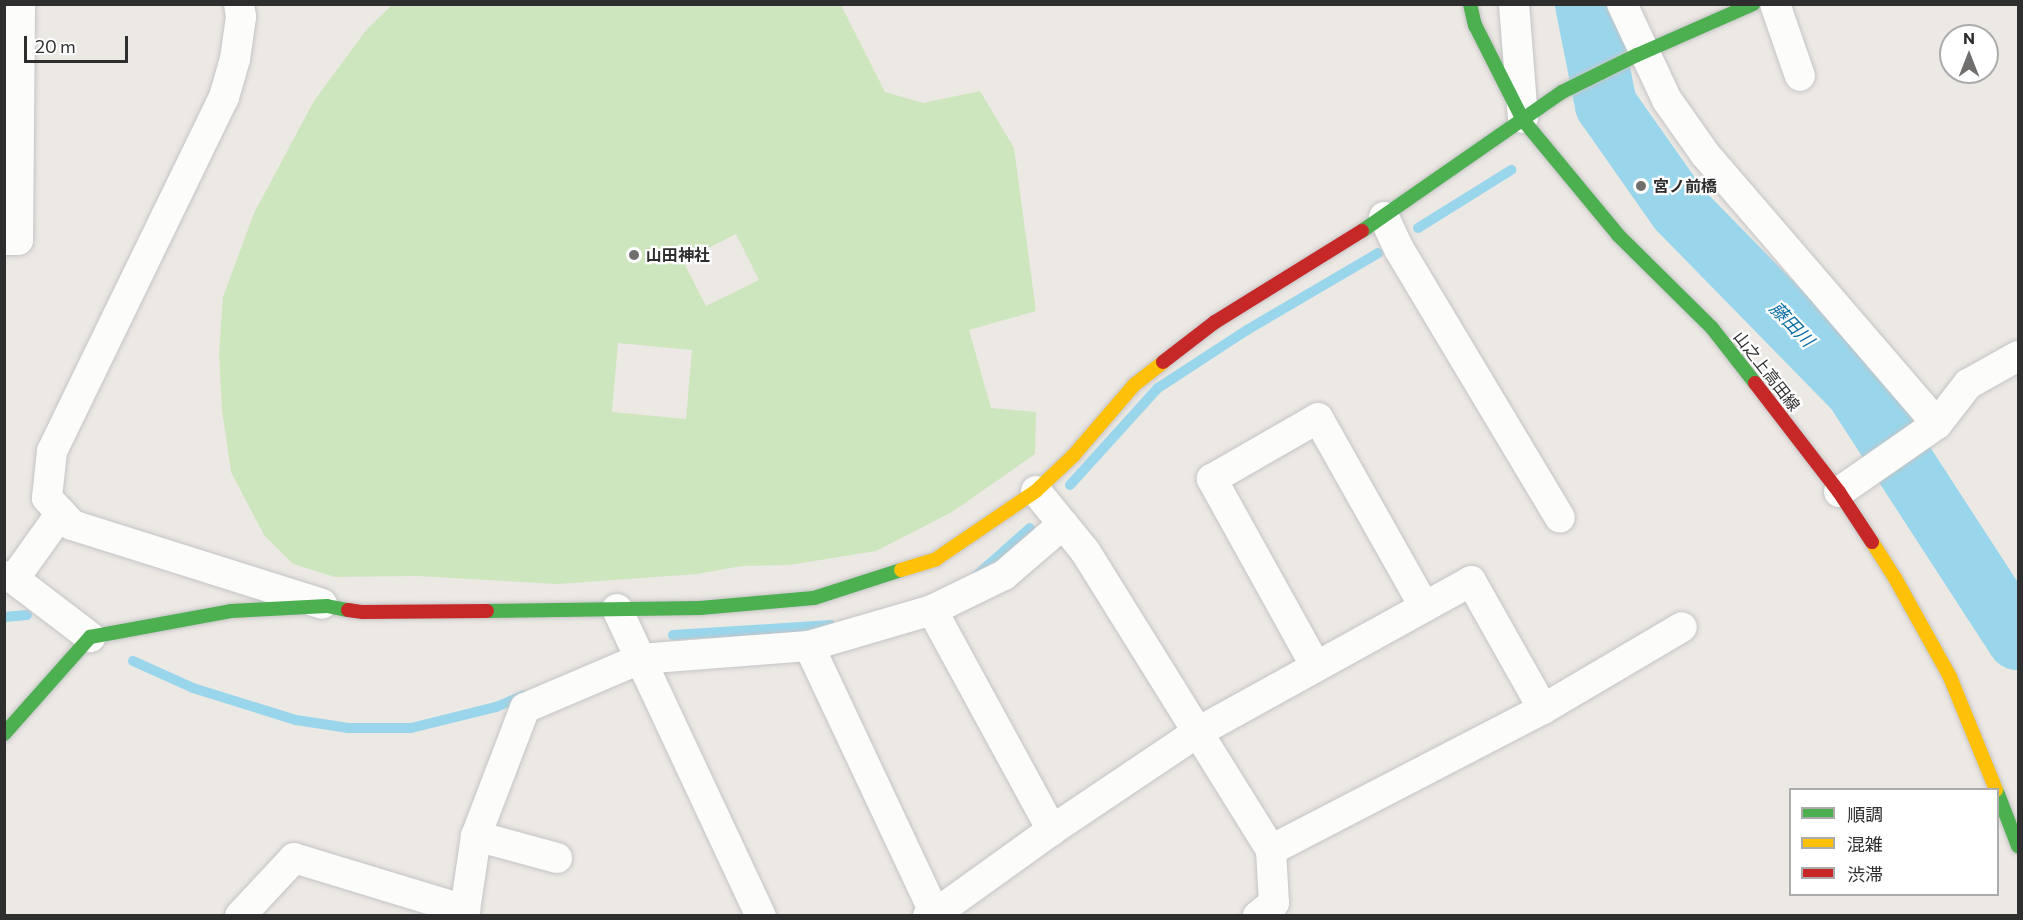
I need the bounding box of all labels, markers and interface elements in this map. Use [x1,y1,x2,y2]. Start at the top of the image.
scale bar [27,24,130,62]
north arrow [1939,24,1999,84]
text: N [1963,28,1975,47]
text: 20 m [35,35,76,57]
place label: 宮ノ前橋 [1653,176,1717,196]
marker: 宮ノ前橋 [1634,179,1648,193]
place label: 山田神社 [646,245,710,265]
marker: 山田神社 [627,248,641,262]
water label: 藤田川 [1765,297,1819,351]
street label: 山之上高田線 [1730,327,1804,415]
legend [1789,788,1999,896]
text: 順調 [1847,803,1883,825]
text: 混雑 [1847,833,1883,855]
text: 渋滞 [1847,863,1883,885]

